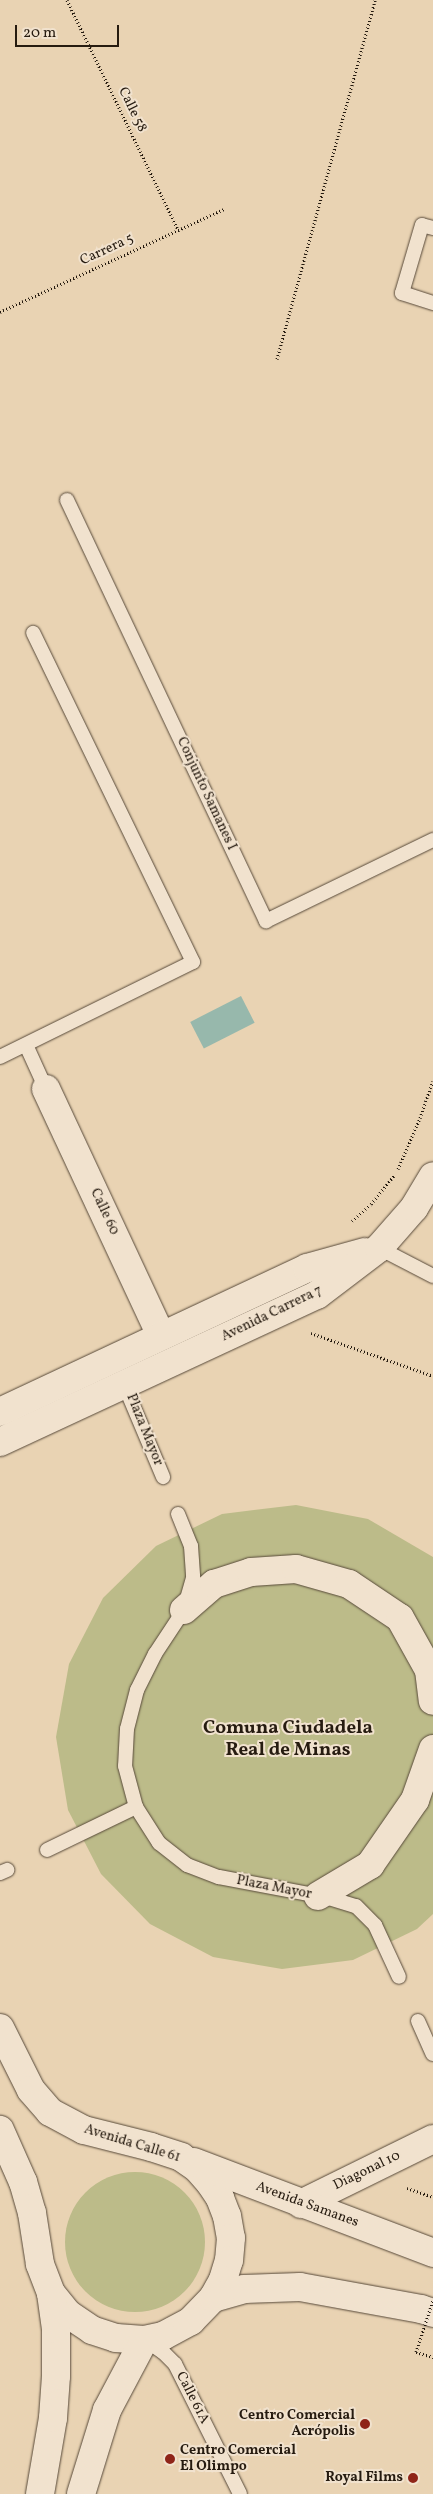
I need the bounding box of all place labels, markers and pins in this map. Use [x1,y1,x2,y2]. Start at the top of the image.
place label: Centro Comercial Acrópolis [239,2408,355,2440]
marker: Centro Comercial Acrópolis [359,2418,371,2430]
place label: Centro Comercial El Olimpo [180,2443,296,2476]
marker: Centro Comercial El Olimpo [164,2453,176,2465]
place label: Royal Films [325,2470,403,2486]
marker: Royal Films [407,2472,419,2484]

